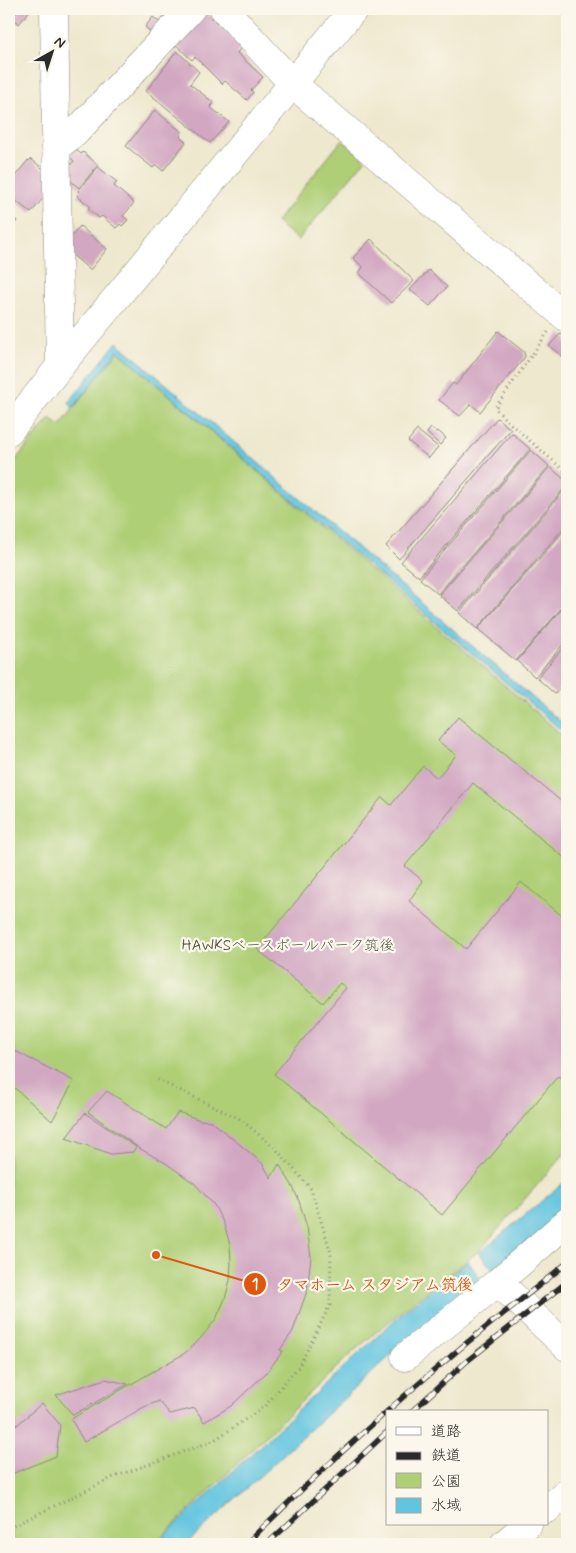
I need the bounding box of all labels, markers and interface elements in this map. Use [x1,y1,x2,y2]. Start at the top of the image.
north arrow [28,28,78,78]
text: N [50,33,69,53]
park label: HAWKSベースボールパーク筑後 [182,936,394,956]
callout: タマホーム スタジアム筑後 [242,1269,484,1300]
text: 1 [252,1275,258,1295]
text: タマホーム スタジアム筑後 [277,1275,473,1296]
legend [386,1410,548,1526]
text: 道路 [431,1422,461,1442]
text: 鉄道 [431,1446,461,1466]
text: 公園 [431,1472,461,1492]
text: 水域 [431,1496,461,1516]

